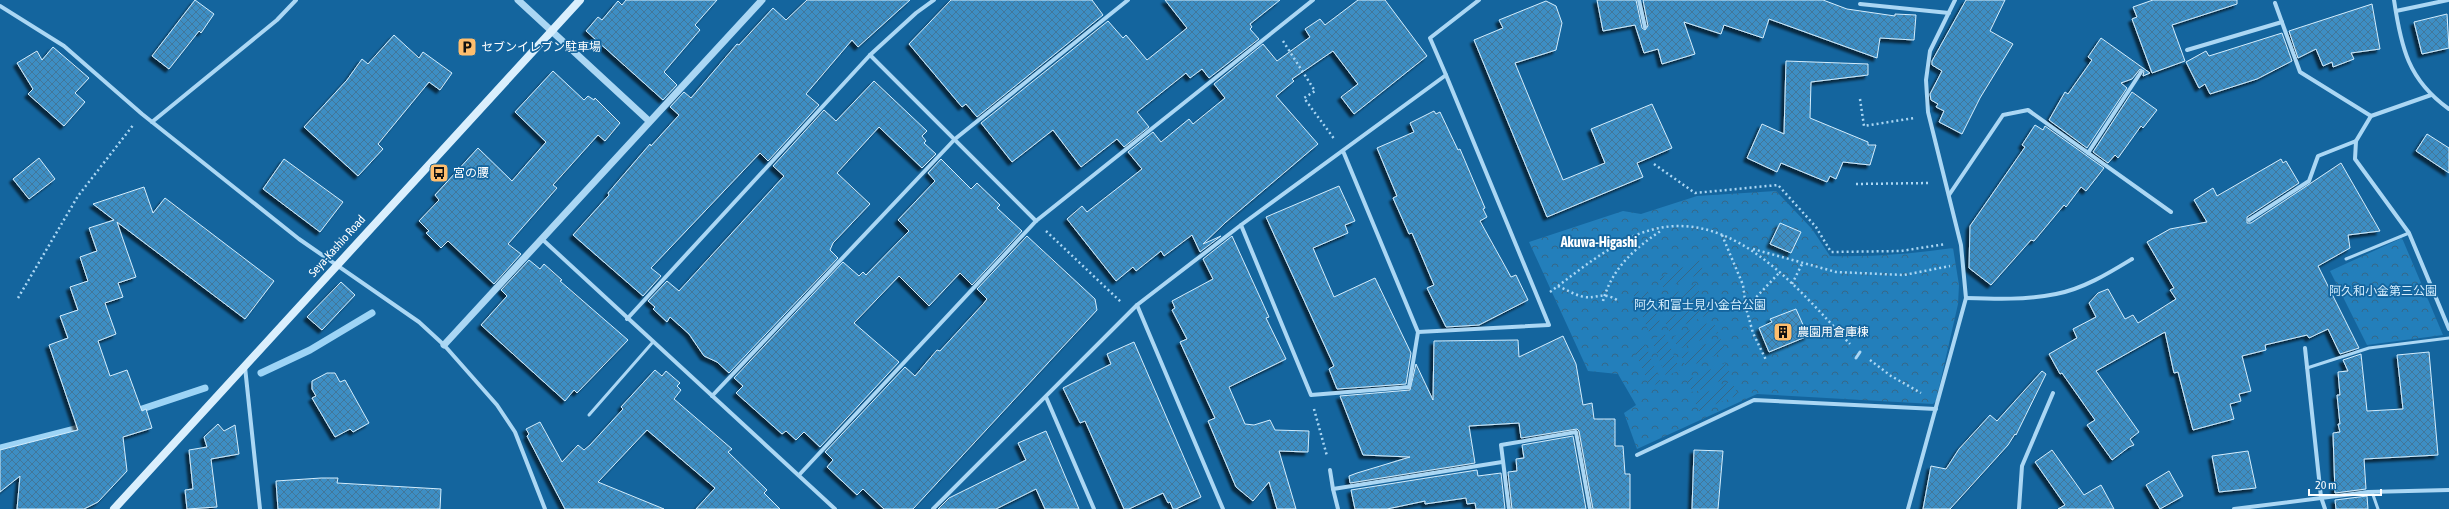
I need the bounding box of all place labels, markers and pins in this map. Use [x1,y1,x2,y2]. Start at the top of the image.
parking icon: セブンイレブン駐車場 [456,36,478,58]
place label: セブンイレブン駐車場 [481,40,601,54]
bus stop icon: 宮の腰 [428,162,450,184]
place label: 宮の腰 [453,166,489,180]
building icon: 農園用倉庫棟 [1772,321,1794,343]
place label: 農園用倉庫棟 [1797,325,1869,339]

